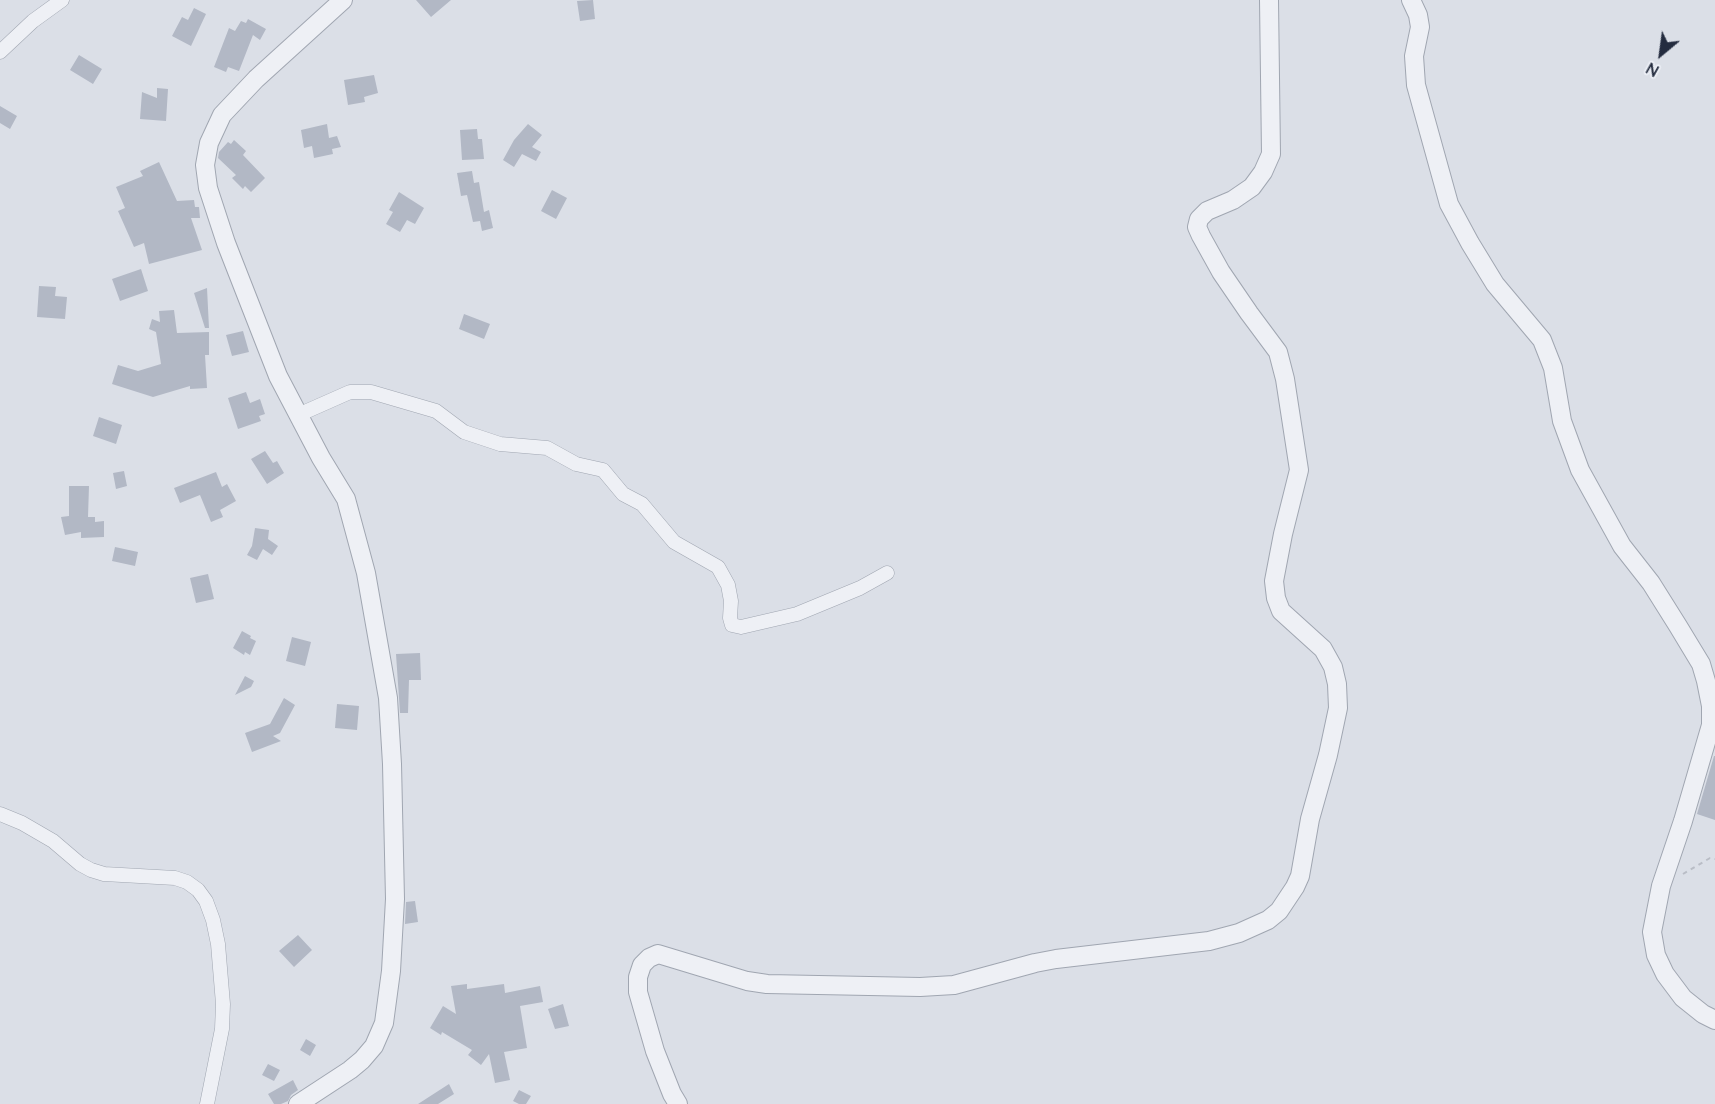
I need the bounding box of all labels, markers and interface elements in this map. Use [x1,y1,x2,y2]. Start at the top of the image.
north arrow [1631,24,1691,84]
text: N [1642,58,1662,81]

